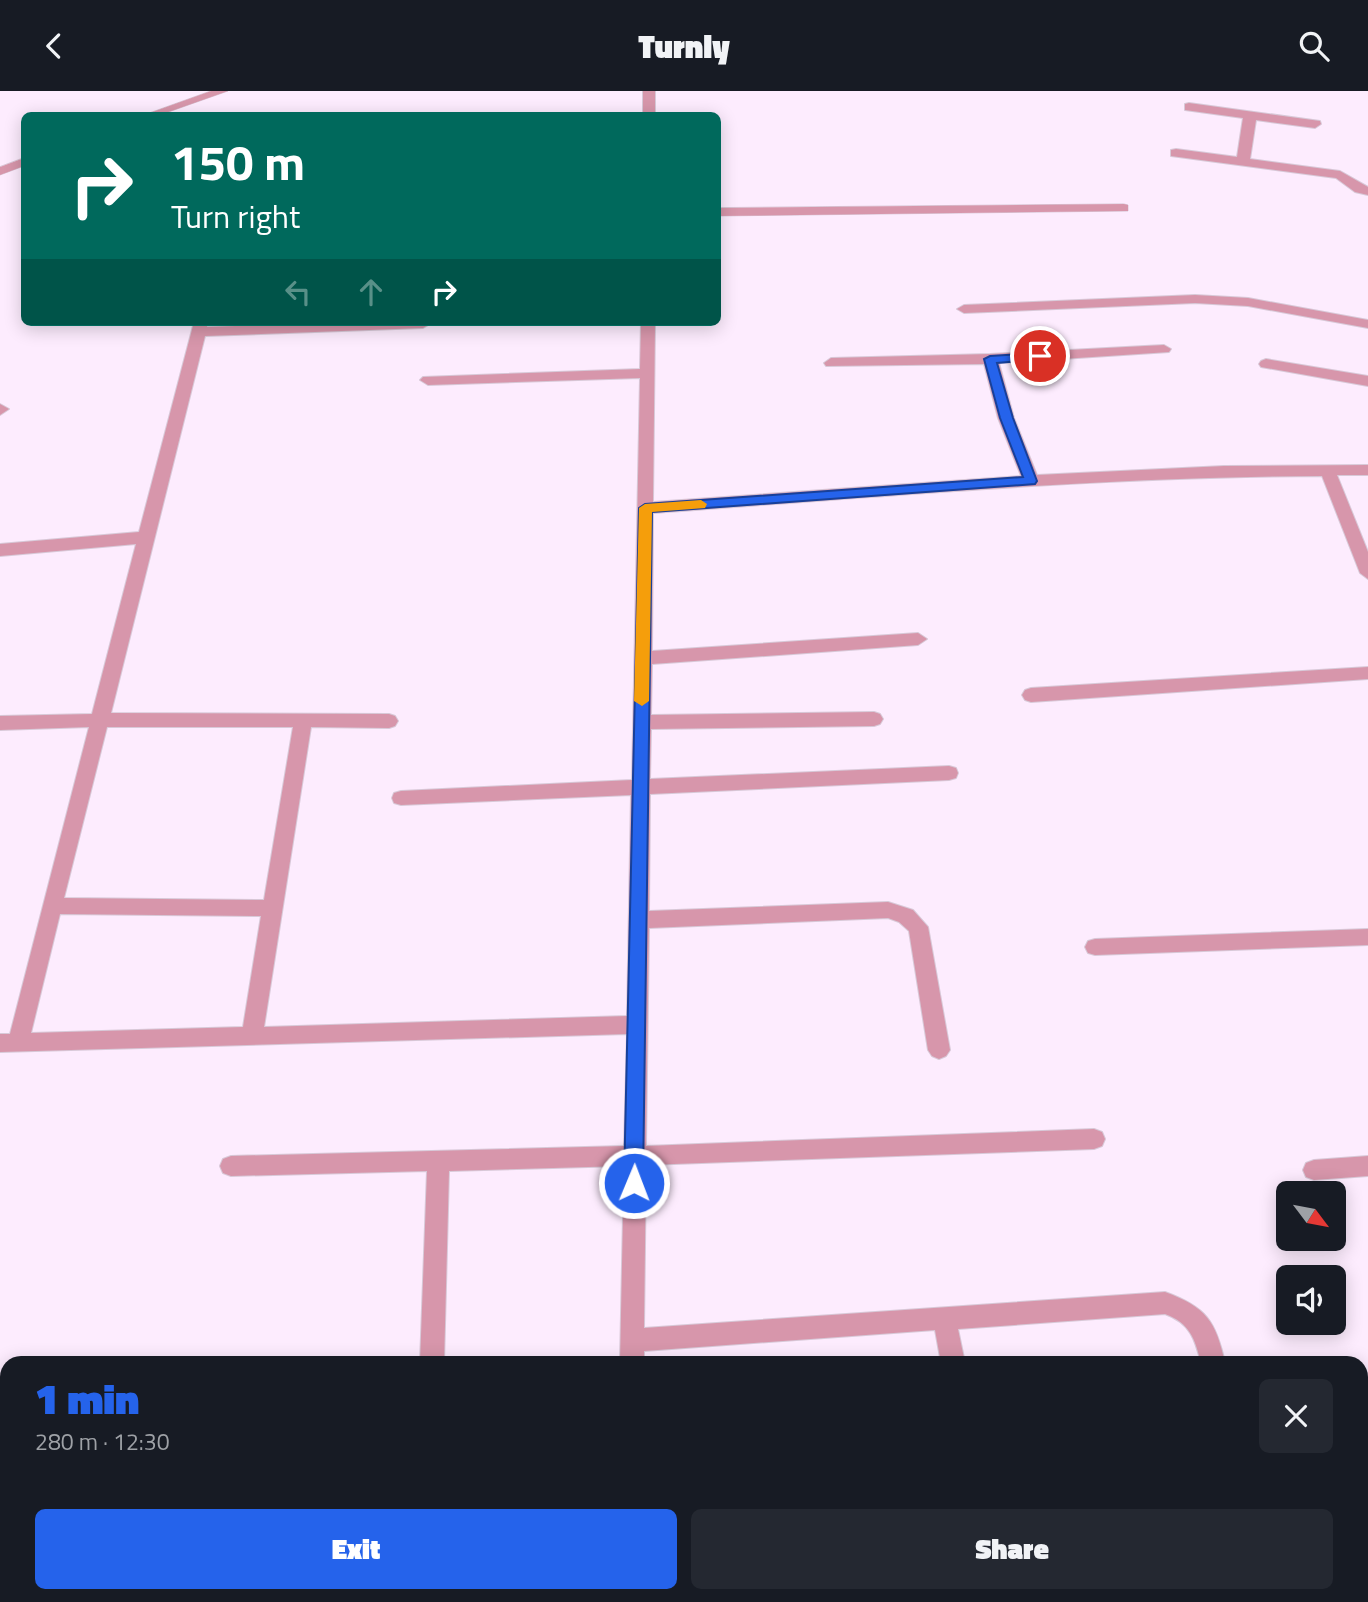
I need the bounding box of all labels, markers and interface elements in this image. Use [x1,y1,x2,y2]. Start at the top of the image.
text: Turnly [638,22,730,70]
icon: back [35,27,73,65]
icon: search [1295,27,1333,65]
text: 150 m [171,124,305,199]
icon: right [56,140,147,231]
text: Turn right [171,192,300,240]
icon: left [279,273,317,311]
icon: ahead [352,273,390,311]
icon: right [425,273,463,311]
pin [1010,326,1070,386]
icon: arrive [1021,337,1059,375]
position arrow [597,1146,671,1220]
north arrow [1276,1181,1346,1251]
map controls [1276,1181,1346,1335]
button: sound [1276,1265,1346,1335]
text: 1 min [35,1366,139,1430]
button: close [1259,1379,1333,1453]
text: 280 m · 12:30 [35,1424,170,1459]
button: Exit [35,1509,677,1589]
button: Share [691,1509,1333,1589]

